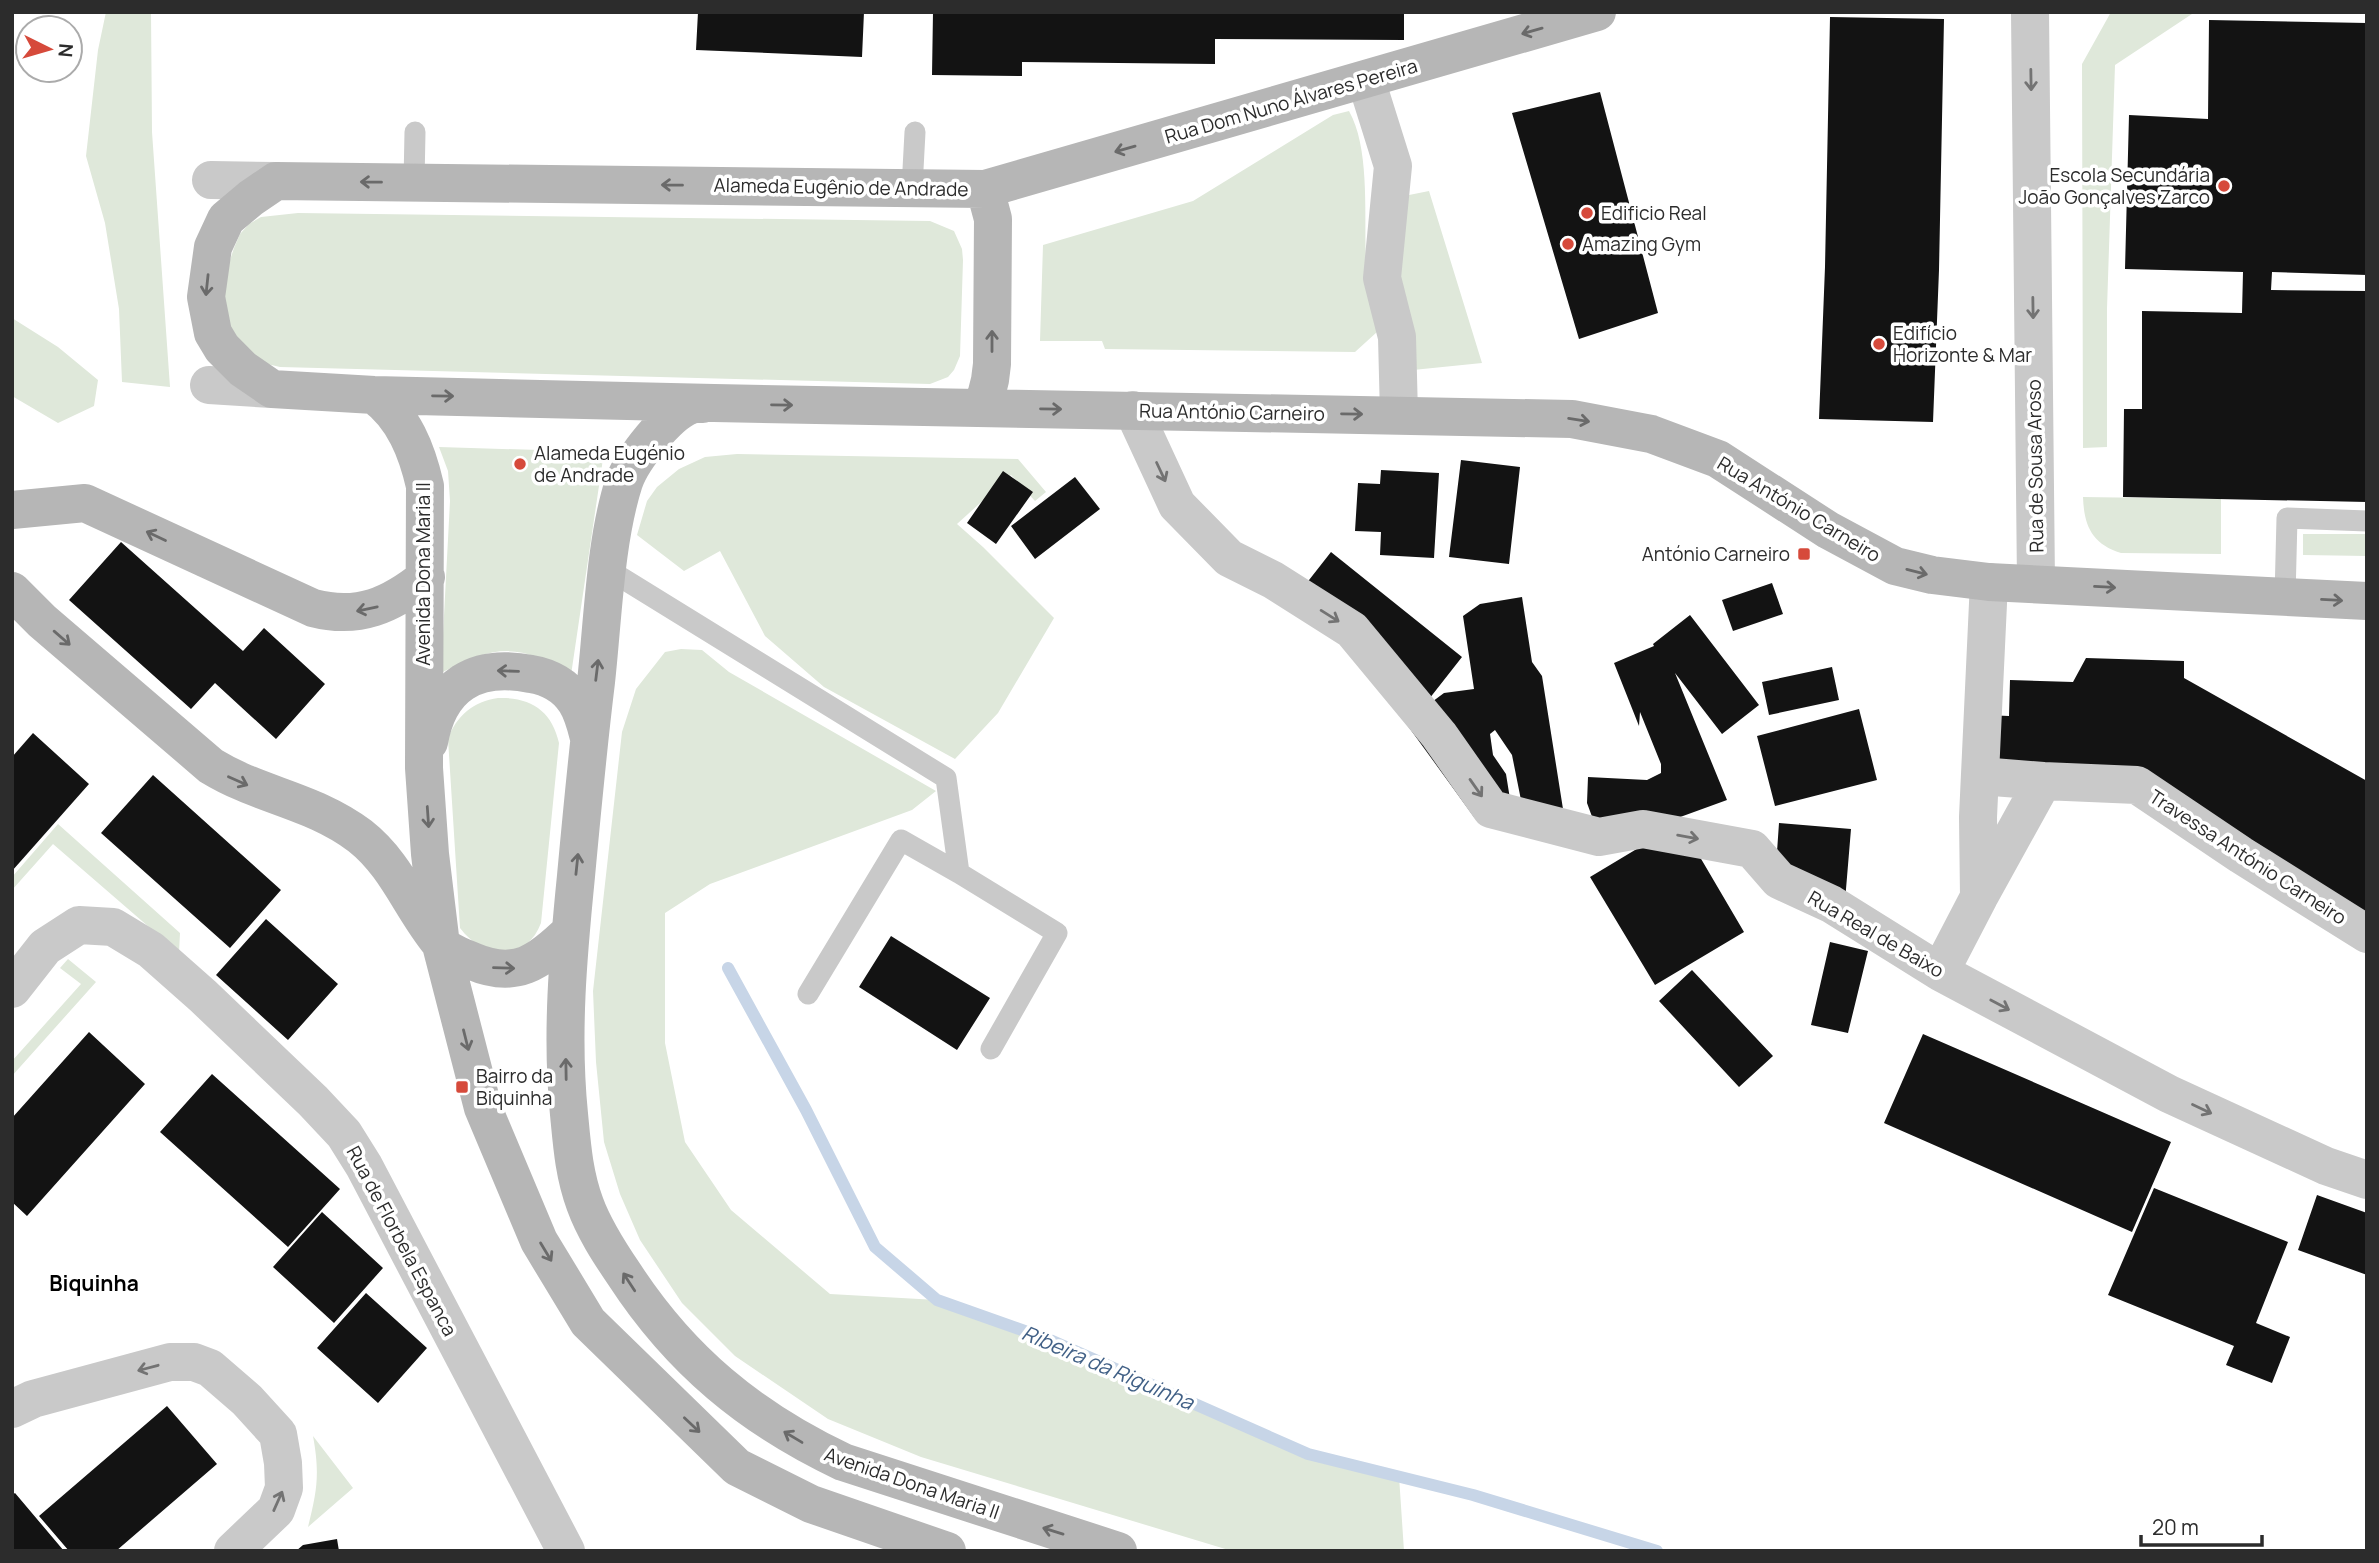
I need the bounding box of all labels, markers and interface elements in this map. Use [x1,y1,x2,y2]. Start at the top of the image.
north arrow [14,14,84,84]
one-way arrow [1521,26,1543,39]
text: N [52,43,79,58]
street label: Rua Dom Nuno Álvares Pereira [1162,52,1420,150]
one-way arrow [2024,69,2038,92]
one-way arrow [1114,143,1136,156]
place label: Escola Secundária João Gonçalves Zarco [2019,162,2210,210]
street label: Alameda Eugênio de Andrade [713,172,969,202]
one-way arrow [360,175,383,189]
one-way arrow [661,178,684,192]
marker: Escola Secundária João Gonçalves Zarco [2216,178,2232,194]
place label: Edificio Real [1601,200,1707,226]
marker: Edificio Real [1579,205,1595,221]
place label: Amazing Gym [1582,231,1701,257]
marker: Amazing Gym [1560,236,1576,252]
one-way arrow [201,273,214,296]
one-way arrow [2026,296,2040,319]
place label: Edifício Horizonte & Mar [1893,320,2032,368]
one-way arrow [985,330,999,353]
marker: Edifício Horizonte & Mar [1871,336,1887,352]
street label: Rua de Sousa Aroso [2020,379,2050,553]
one-way arrow [431,390,454,403]
street label: Rua António Carneiro [1139,397,1325,427]
one-way arrow [770,398,793,411]
one-way arrow [1039,402,1062,416]
one-way arrow [1340,407,1363,421]
one-way arrow [1567,414,1590,427]
place label: Alameda Eugénio de Andrade [534,440,685,488]
street label: Rua António Carneiro [1713,451,1885,567]
marker: Alameda Eugénio de Andrade [512,456,528,472]
one-way arrow [1155,461,1168,482]
street label: Avenida Dona Maria II [410,482,436,666]
one-way arrow [146,529,167,542]
place label: António Carneiro [1642,543,1790,565]
marker: António Carneiro [1796,546,1812,562]
one-way arrow [1905,565,1928,579]
one-way arrow [2093,581,2115,594]
one-way arrow [2320,594,2342,607]
one-way arrow [356,602,379,616]
one-way arrow [1320,609,1339,623]
one-way arrow [52,630,70,646]
one-way arrow [591,660,604,682]
one-way arrow [497,664,520,677]
one-way arrow [227,775,248,788]
one-way arrow [1469,778,1483,797]
street label: Travessa António Carneiro [2144,783,2352,931]
one-way arrow [422,805,435,827]
one-way arrow [1676,831,1699,844]
one-way arrow [571,853,584,876]
street label: Rua Real de Baixo [1803,884,1949,984]
one-way arrow [492,962,515,975]
one-way arrow [1989,998,2010,1012]
one-way arrow [460,1028,473,1051]
one-way arrow [559,1058,572,1081]
place label: Bairro da Biquinha [476,1063,553,1111]
marker: Bairro da Biquinha [454,1079,470,1095]
one-way arrow [2191,1103,2212,1116]
street label: Rua de Florbela Espanca [341,1141,463,1341]
one-way arrow [539,1242,553,1262]
district label: Biquinha [49,1269,139,1297]
one-way arrow [622,1273,636,1293]
water label: Ribeira da Riguinha [1018,1318,1199,1416]
one-way arrow [137,1362,160,1375]
one-way arrow [683,1416,700,1433]
one-way arrow [784,1429,804,1443]
street label: Avenida Dona Maria II [821,1441,1003,1525]
one-way arrow [272,1491,285,1512]
scale bar [2141,1504,2262,1548]
text: 20 m [2152,1513,2199,1541]
one-way arrow [1042,1523,1064,1536]

